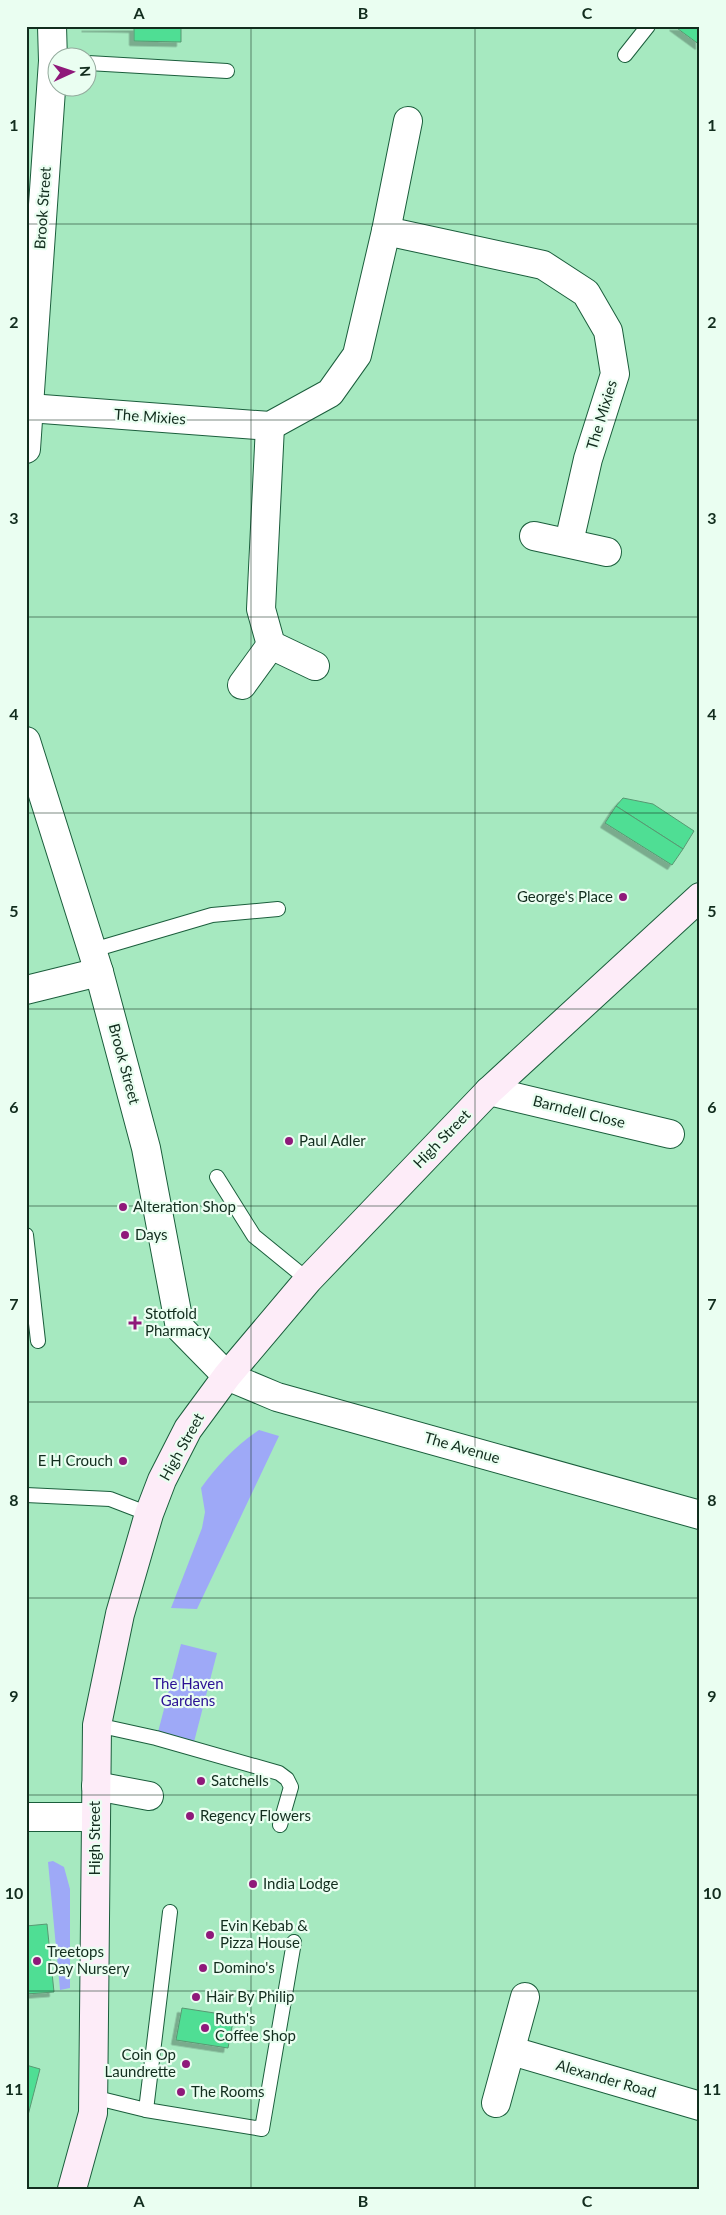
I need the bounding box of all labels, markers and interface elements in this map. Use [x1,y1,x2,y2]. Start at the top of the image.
text: A [132,3,145,22]
text: B [358,3,368,22]
text: C [582,3,593,22]
north arrow [48,48,98,98]
text: N [77,65,94,77]
text: 1 [9,115,19,134]
text: 1 [707,115,717,134]
street label: Brook Street [30,165,54,250]
text: 2 [9,312,19,331]
text: 2 [707,312,717,331]
street label: The Mixies [582,378,620,452]
street label: The Mixies [114,405,186,427]
text: 3 [9,508,19,527]
text: 3 [707,508,717,527]
text: 4 [9,704,19,723]
text: 4 [707,704,717,723]
place label: George's Place [517,887,613,905]
marker: George's Place [617,891,629,903]
text: 5 [9,901,19,920]
text: 5 [707,901,717,920]
street label: Brook Street [106,1021,145,1107]
street label: Barndell Close [531,1091,627,1131]
text: 6 [9,1097,19,1116]
text: 6 [707,1097,717,1116]
street label: High Street [409,1105,474,1171]
place label: Paul Adler [299,1131,366,1149]
marker: Paul Adler [283,1135,295,1147]
place label: Alteration Shop [133,1197,236,1215]
marker: Alteration Shop [117,1201,129,1213]
place label: Days [135,1225,168,1243]
marker: Days [119,1229,131,1241]
text: 7 [9,1294,19,1313]
text: 7 [707,1294,717,1313]
place label: Stotfold Pharmacy [145,1304,210,1339]
marker: Stotfold Pharmacy [129,1317,141,1329]
street label: High Street [155,1409,207,1483]
street label: The Avenue [422,1428,502,1466]
place label: E H Crouch [38,1451,113,1469]
marker: E H Crouch [117,1455,129,1467]
text: 8 [9,1490,19,1509]
text: 8 [707,1490,717,1509]
park label: The Haven Gardens [152,1674,224,1709]
text: 9 [9,1686,19,1705]
text: 9 [707,1686,717,1705]
place label: Satchells [211,1771,269,1789]
marker: Satchells [195,1775,207,1787]
street label: High Street [85,1800,103,1875]
place label: Regency Flowers [200,1806,311,1824]
marker: Regency Flowers [184,1810,196,1822]
place label: India Lodge [263,1874,338,1892]
marker: India Lodge [247,1878,259,1890]
text: 10 [5,1883,23,1902]
text: 10 [703,1883,721,1902]
place label: Evin Kebab & Pizza House [220,1916,308,1951]
marker: Evin Kebab & Pizza House [204,1929,216,1941]
place label: Treetops Day Nursery [47,1942,130,1977]
marker: Treetops Day Nursery [31,1955,43,1967]
place label: Domino's [213,1958,275,1976]
marker: Domino's [197,1962,209,1974]
place label: Hair By Philip [206,1987,294,2005]
marker: Hair By Philip [190,1991,202,2003]
place label: Ruth's Coffee Shop [215,2009,296,2044]
marker: Ruth's Coffee Shop [199,2022,211,2034]
place label: Coin Op Laundrette [105,2045,176,2080]
street label: Alexander Road [554,2055,658,2101]
marker: Coin Op Laundrette [180,2058,192,2070]
text: 11 [5,2079,23,2098]
text: 11 [703,2079,721,2098]
place label: The Rooms [191,2082,265,2100]
marker: The Rooms [175,2086,187,2098]
text: A [132,2191,145,2210]
text: B [358,2191,368,2210]
text: C [582,2191,593,2210]

